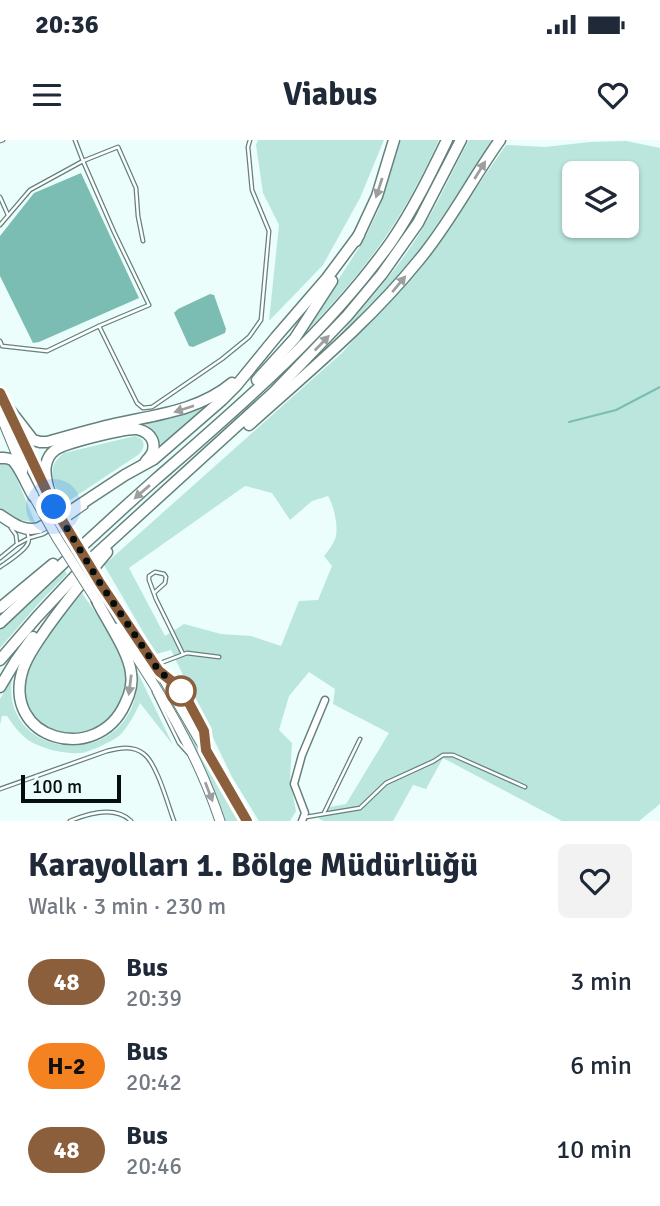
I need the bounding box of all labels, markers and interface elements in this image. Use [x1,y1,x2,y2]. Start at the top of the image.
text: 20:36 [35,9,99,41]
text: Viabus [283,75,377,114]
icon: menu [28,76,66,114]
icon: heart [594,76,632,114]
one-way arrow [473,160,486,180]
map controls [562,161,639,238]
button: layers [562,161,639,238]
one-way arrow [373,178,384,199]
one-way arrow [391,276,406,293]
one-way arrow [313,335,330,352]
one-way arrow [173,404,194,415]
one-way arrow [134,483,151,499]
your location [36,489,71,524]
one-way arrow [124,674,135,696]
unlabelled marker [166,676,196,706]
scale bar [21,772,121,804]
text: 100 m [32,775,82,799]
one-way arrow [204,781,215,802]
button: heart [558,844,632,918]
text: Karayolları 1. Bölge Müdürlüğü [28,845,478,886]
text: Walk · 3 min · 230 m [28,892,226,921]
text: Bus [126,952,168,984]
text: 3 min [570,966,632,998]
text: 48 [54,967,79,997]
text: 20:39 [126,984,182,1013]
text: Bus [126,1036,168,1068]
text: 6 min [570,1050,632,1082]
text: H-2 [47,1051,86,1081]
text: 20:42 [126,1068,182,1097]
text: Bus [126,1120,168,1152]
text: 10 min [556,1134,632,1166]
text: 48 [54,1135,79,1165]
text: 20:46 [126,1152,182,1181]

